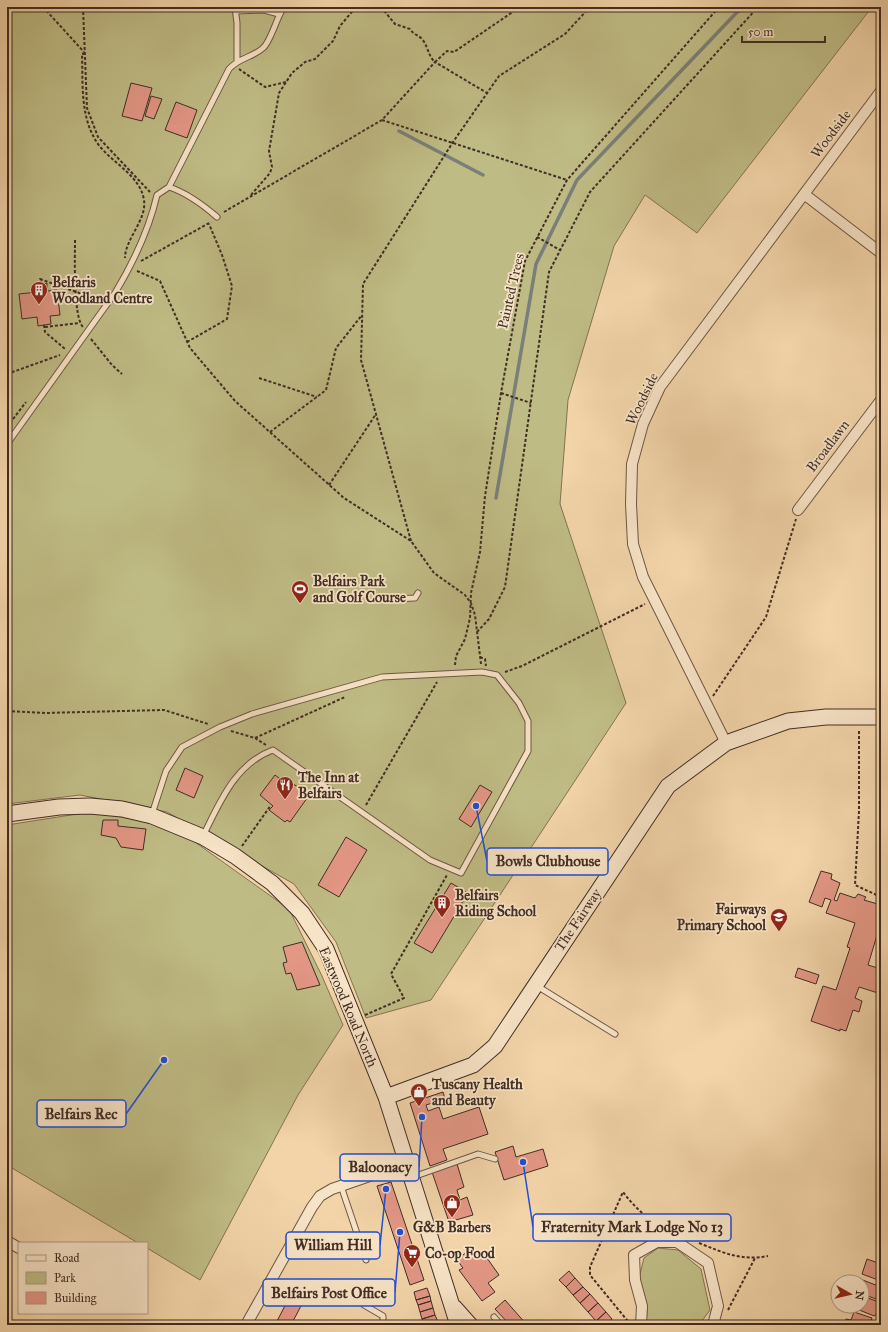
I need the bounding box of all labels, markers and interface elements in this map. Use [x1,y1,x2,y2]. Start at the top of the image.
scale bar [742,18,825,44]
text: 50 m [748,25,773,39]
street label: Woodside [807,106,855,161]
street label: Painted Trees [494,252,528,330]
place label: Belfaris Woodland Centre [52,274,152,307]
building icon: Belfaris Woodland Centre [29,280,49,305]
street label: Woodside [622,370,662,428]
street label: Broadlawn [803,416,853,475]
place label: Belfairs Park and Golf Course [313,573,406,606]
sports icon: Belfairs Park and Golf Course [290,579,310,604]
place label: The Inn at Belfairs [297,769,359,802]
restaurant icon: The Inn at Belfairs [275,775,295,800]
callout: Bowls Clubhouse [487,848,608,875]
text: Bowls Clubhouse [495,852,601,870]
street label: The Fairway [551,885,605,954]
place label: Belfairs Riding School [455,887,538,921]
building icon: Belfairs Riding School [432,893,452,918]
place label: Fairways Primary School [677,901,767,935]
school or university icon: Fairways Primary School [769,907,789,932]
street label: Eastwood Road North [315,944,381,1070]
place label: Tuscany Health and Beauty [431,1076,523,1110]
shop icon: Tuscany Health and Beauty [409,1082,429,1107]
callout: Belfairs Rec [37,1100,126,1127]
text: Belfairs Rec [44,1105,118,1123]
callout: Baloonacy [340,1154,419,1181]
text: Baloonacy [348,1158,413,1177]
shop icon: G&B Barbers [442,1193,462,1218]
callout: Fraternity Mark Lodge No 13 [533,1214,731,1241]
text: Fraternity Mark Lodge No 13 [541,1218,723,1237]
place label: G&B Barbers [413,1219,491,1236]
callout: William Hill [286,1232,380,1259]
text: William Hill [294,1236,373,1254]
legend [18,1242,148,1314]
supermarket icon: Co-op Food [402,1243,422,1268]
place label: Co-op Food [425,1245,496,1263]
text: Road [54,1251,80,1265]
text: Park [54,1271,76,1285]
north arrow [830,1274,870,1314]
callout: Belfairs Post Office [263,1279,395,1306]
text: Belfairs Post Office [271,1284,388,1302]
text: N [852,1290,866,1302]
text: Building [54,1291,97,1306]

